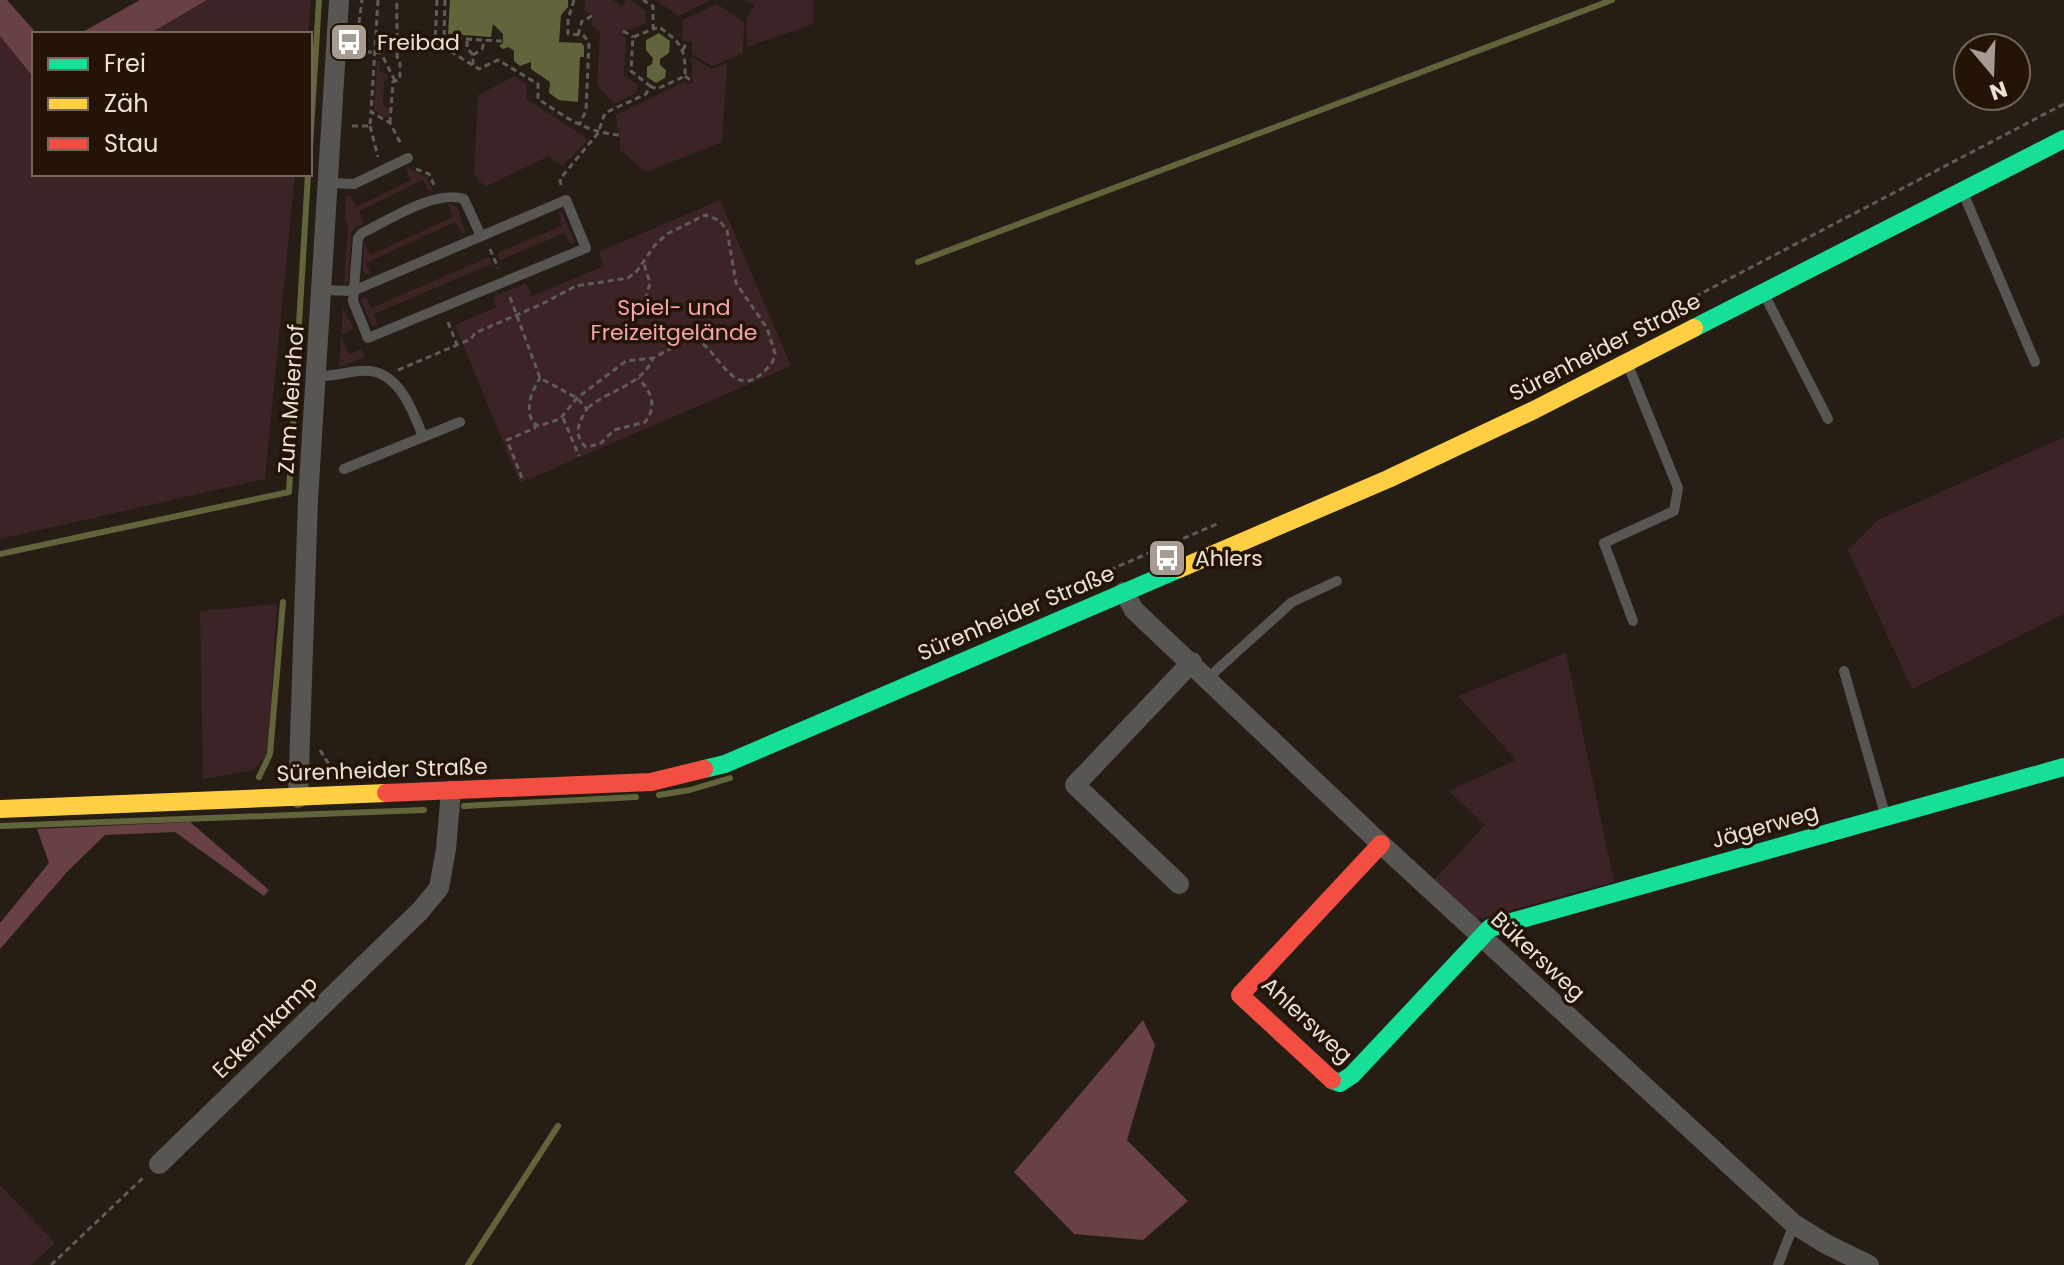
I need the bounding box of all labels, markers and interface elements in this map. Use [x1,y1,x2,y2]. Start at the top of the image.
bus stop icon: Freibad [328,21,370,63]
place label: Freibad [377,27,460,58]
legend [32,32,312,176]
north arrow [1952,32,2032,112]
text: Frei [104,47,146,80]
text: N [1985,73,2011,108]
text: Zäh [104,87,149,120]
text: Stau [104,127,158,160]
street label: Sürenheider Straße [1504,285,1706,409]
park label: Spiel- und Freizeitgelände [591,292,757,348]
street label: Zum Meierhof [270,323,312,475]
bus stop icon: Ahlers [1146,537,1188,579]
place label: Ahlers [1195,543,1263,574]
street label: Sürenheider Straße [913,557,1119,669]
street label: Sürenheider Straße [276,751,488,789]
street label: Jägerweg [1708,796,1822,856]
street label: Bükersweg [1484,904,1592,1008]
street label: Eckernkamp [205,969,325,1085]
street label: Ahlersweg [1255,970,1359,1070]

